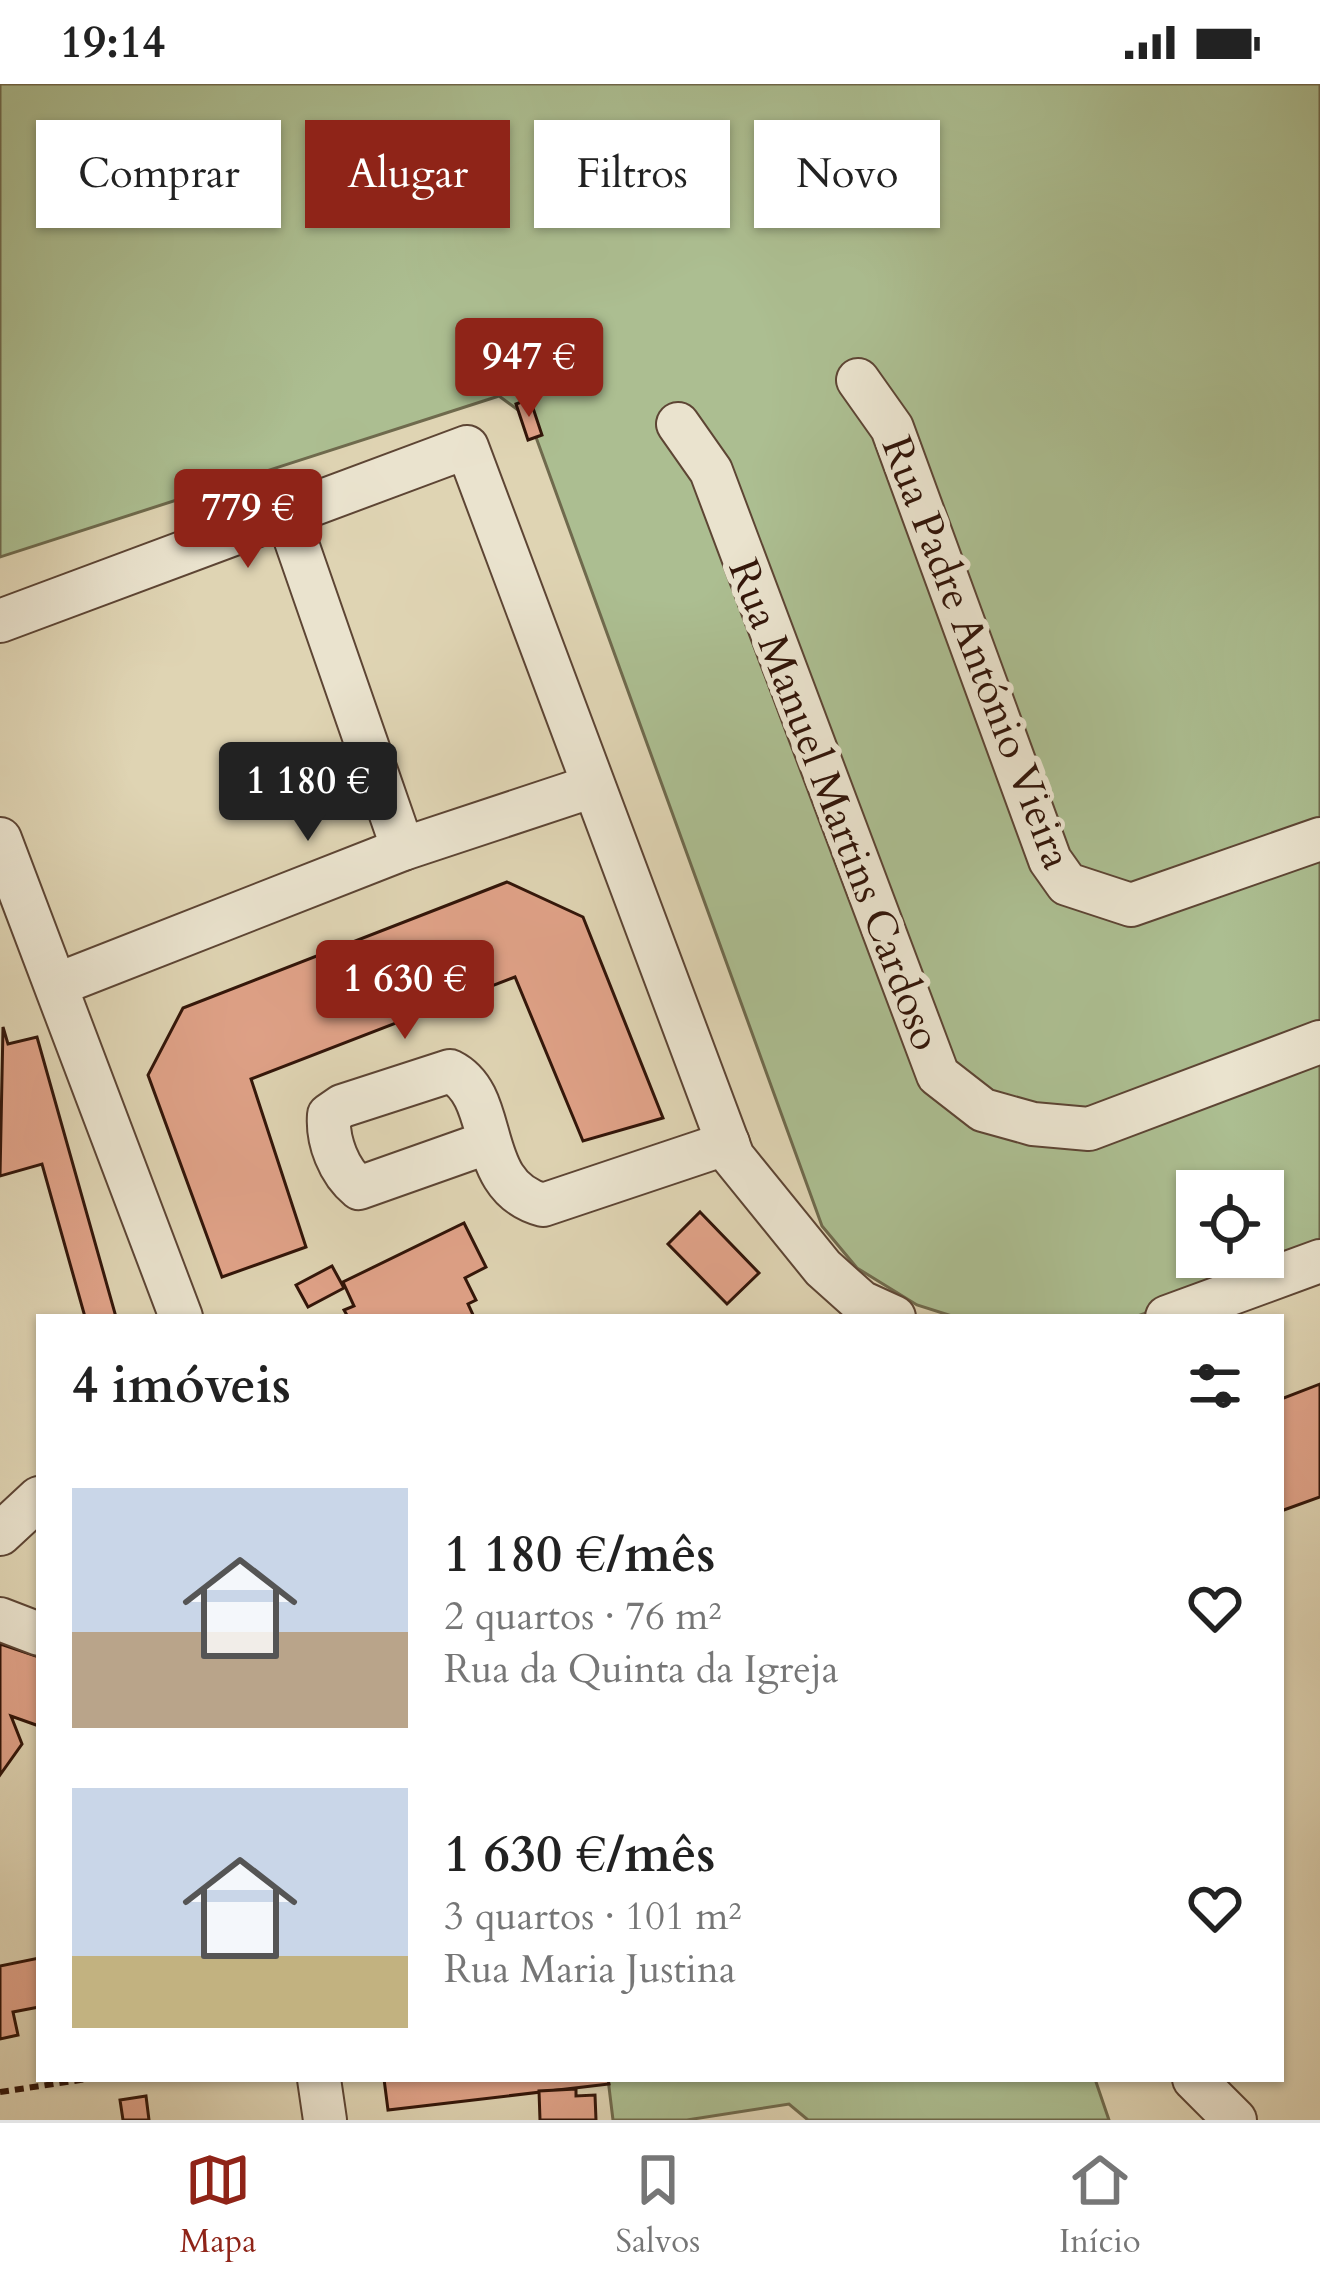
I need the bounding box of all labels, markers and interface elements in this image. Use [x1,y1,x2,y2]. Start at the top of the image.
text: 19:14 [60,12,165,73]
chip: Comprar [36,120,281,228]
chip: Alugar [305,120,510,228]
chip: Filtros [534,120,730,228]
chip: Novo [754,120,940,228]
pin: 947 € [445,318,613,420]
text: 947 € [482,330,576,383]
street label: Rua Padre António Vieira [868,428,1085,877]
pin: 779 € [164,469,332,571]
text: 779 € [201,481,295,534]
street label: Rua Manuel Martins Cardoso [714,551,955,1058]
pin: 1 180 € [197,742,419,844]
text: 1 180 € [246,754,370,807]
pin: 1 630 € [294,940,516,1042]
text: 1 630 € [343,952,467,1005]
map controls [1176,1170,1284,1278]
button: locate [1176,1170,1284,1278]
text: 4 imóveis [72,1351,291,1421]
icon: filters [1182,1353,1248,1419]
text: 1 180 €/mês [444,1520,715,1590]
icon: home [168,1536,312,1680]
icon: heart [1182,1575,1248,1641]
text: 2 quartos · 76 m² [444,1590,722,1643]
text: Rua da Quinta da Igreja [444,1643,839,1696]
text: 1 630 €/mês [444,1820,715,1890]
icon: home [168,1836,312,1980]
icon: heart [1182,1875,1248,1941]
text: 3 quartos · 101 m² [444,1890,742,1943]
text: Rua Maria Justina [444,1943,736,1996]
tab: Mapa [179,2147,257,2264]
tab: Salvos [615,2147,700,2264]
tab: Início [1059,2147,1141,2264]

